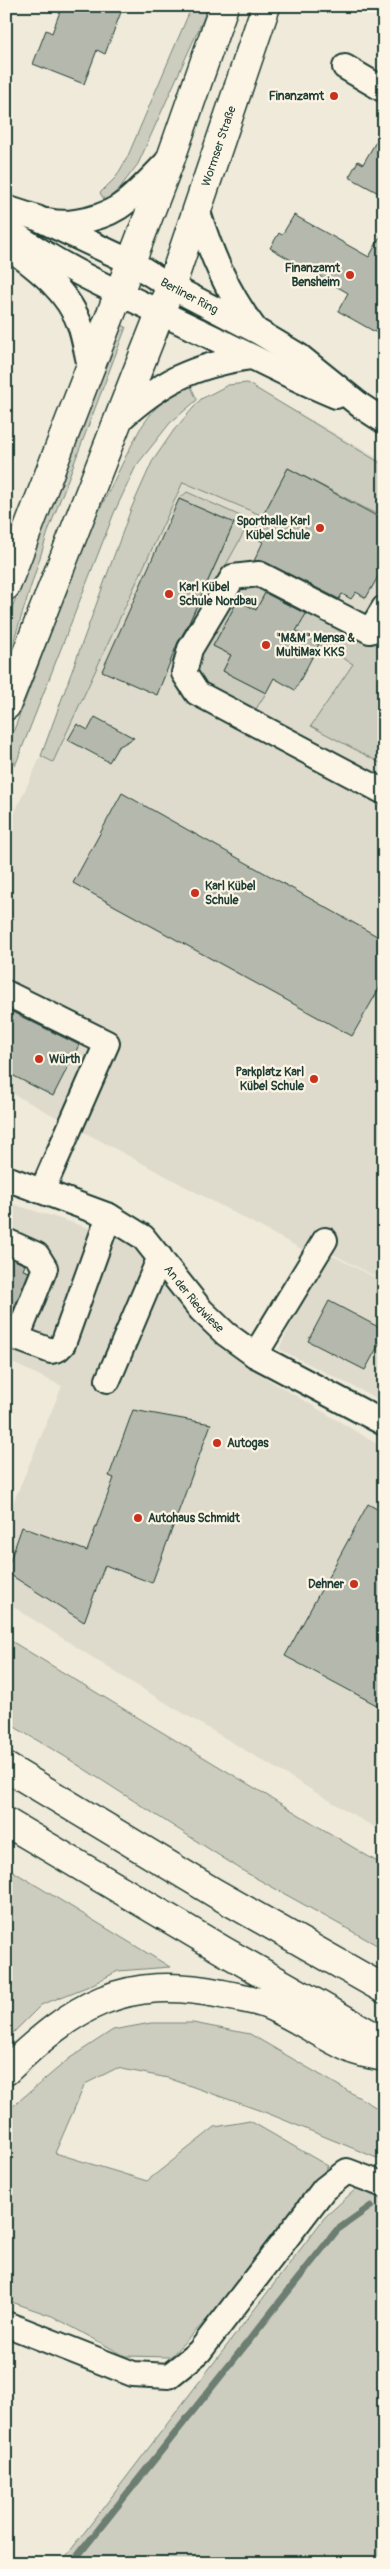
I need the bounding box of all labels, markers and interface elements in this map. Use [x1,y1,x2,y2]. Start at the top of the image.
place label: Finanzamt [269,89,325,104]
marker: Finanzamt [328,90,340,102]
street label: Wormser Straße [198,104,239,188]
place label: Finanzamt Bensheim [285,261,341,290]
marker: Finanzamt Bensheim [344,269,356,281]
street label: Berliner Ring [158,274,221,317]
place label: Sporthalle Karl Kübel Schule [236,514,311,543]
marker: Sporthalle Karl Kübel Schule [314,522,326,534]
place label: Karl Kübel Schule Nordbau [179,580,257,609]
marker: Karl Kübel Schule Nordbau [163,588,175,600]
place label: "M&M" Mensa & MultiMax KKS [276,631,356,660]
marker: "M&M" Mensa & MultiMax KKS [260,639,272,651]
place label: Karl Kübel Schule [205,879,256,908]
marker: Karl Kübel Schule [189,887,201,899]
place label: Würth [49,1052,81,1067]
marker: Würth [33,1053,45,1065]
place label: Parkplatz Karl Kübel Schule [236,1065,305,1094]
marker: Parkplatz Karl Kübel Schule [308,1073,320,1085]
street label: An der Riedwiese [161,1262,227,1336]
place label: Autogas [227,1436,269,1451]
marker: Autogas [211,1437,223,1449]
place label: Autohaus Schmidt [148,1511,241,1526]
marker: Autohaus Schmidt [132,1512,144,1524]
place label: Dehner [308,1577,345,1592]
marker: Dehner [348,1578,360,1590]

